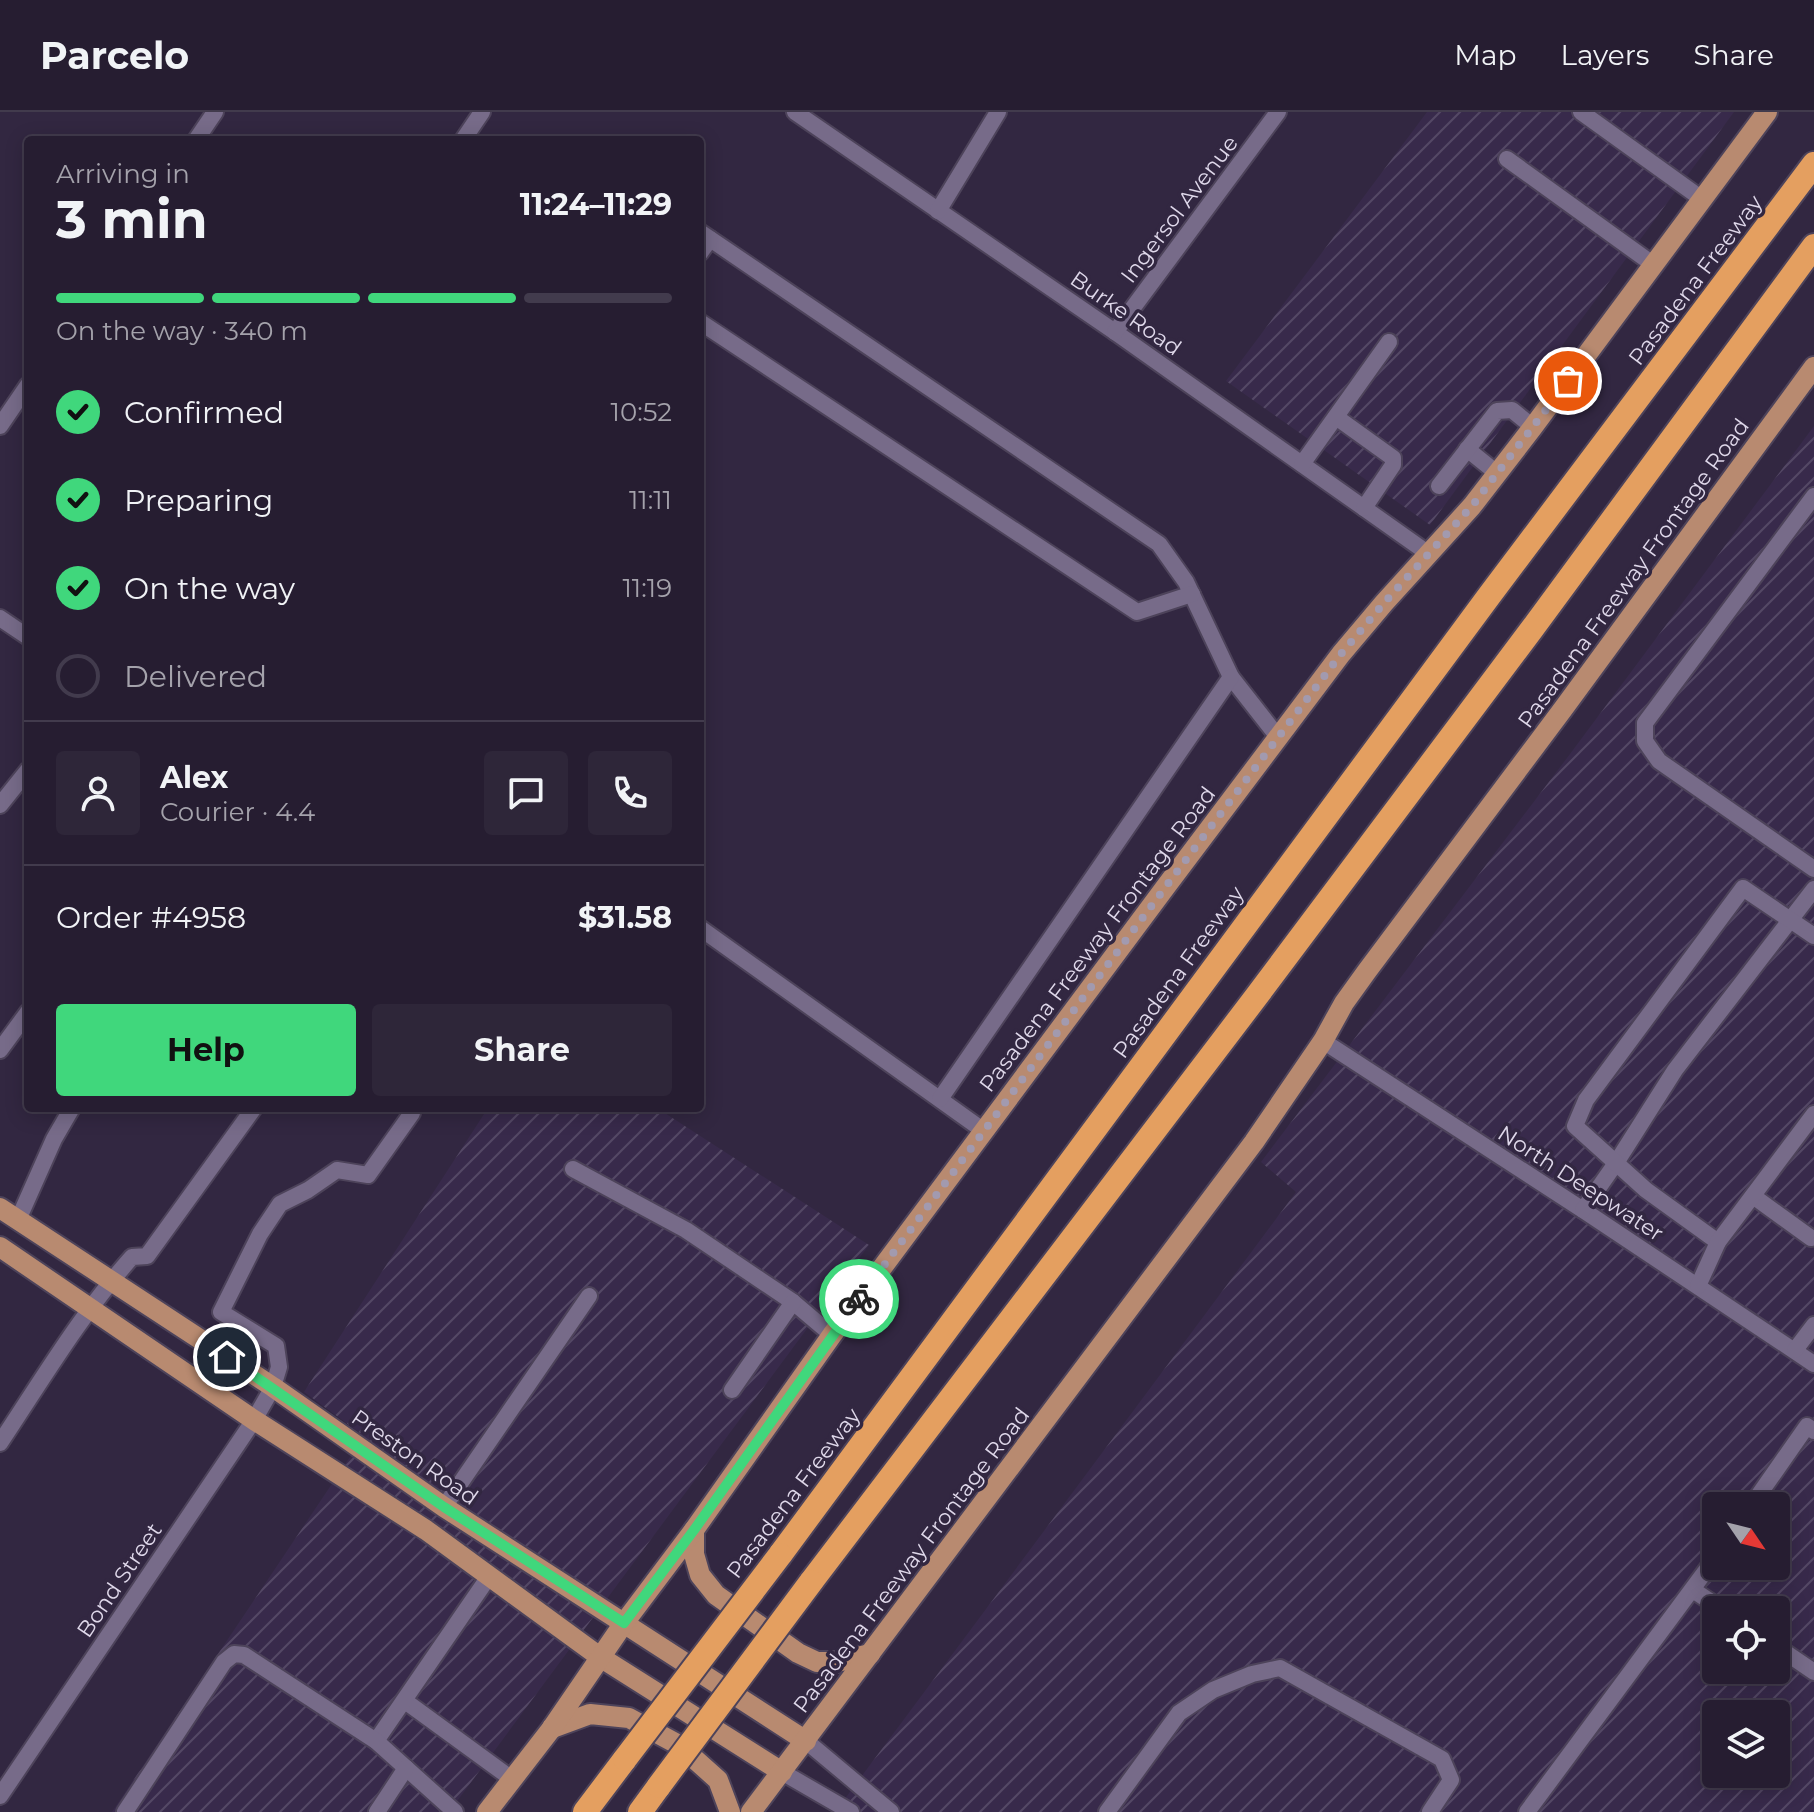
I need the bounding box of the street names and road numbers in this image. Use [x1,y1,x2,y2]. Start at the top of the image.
street label: Ingersol Avenue [1115,130,1244,288]
street label: Pasadena Freeway [1623,190,1768,371]
street label: Burke Road [1065,265,1186,362]
street label: Pasadena Freeway Frontage Road [1512,413,1755,733]
street label: Pasadena Freeway Frontage Road [973,781,1221,1097]
street label: Pasadena Freeway [1107,881,1249,1063]
street label: North Deepwater [1493,1120,1669,1247]
street label: Pasadena Freeway Frontage Road [788,1402,1035,1718]
street label: Pasadena Freeway [721,1403,866,1584]
street label: Preston Road [346,1404,483,1511]
street label: Bond Street [71,1518,168,1643]

